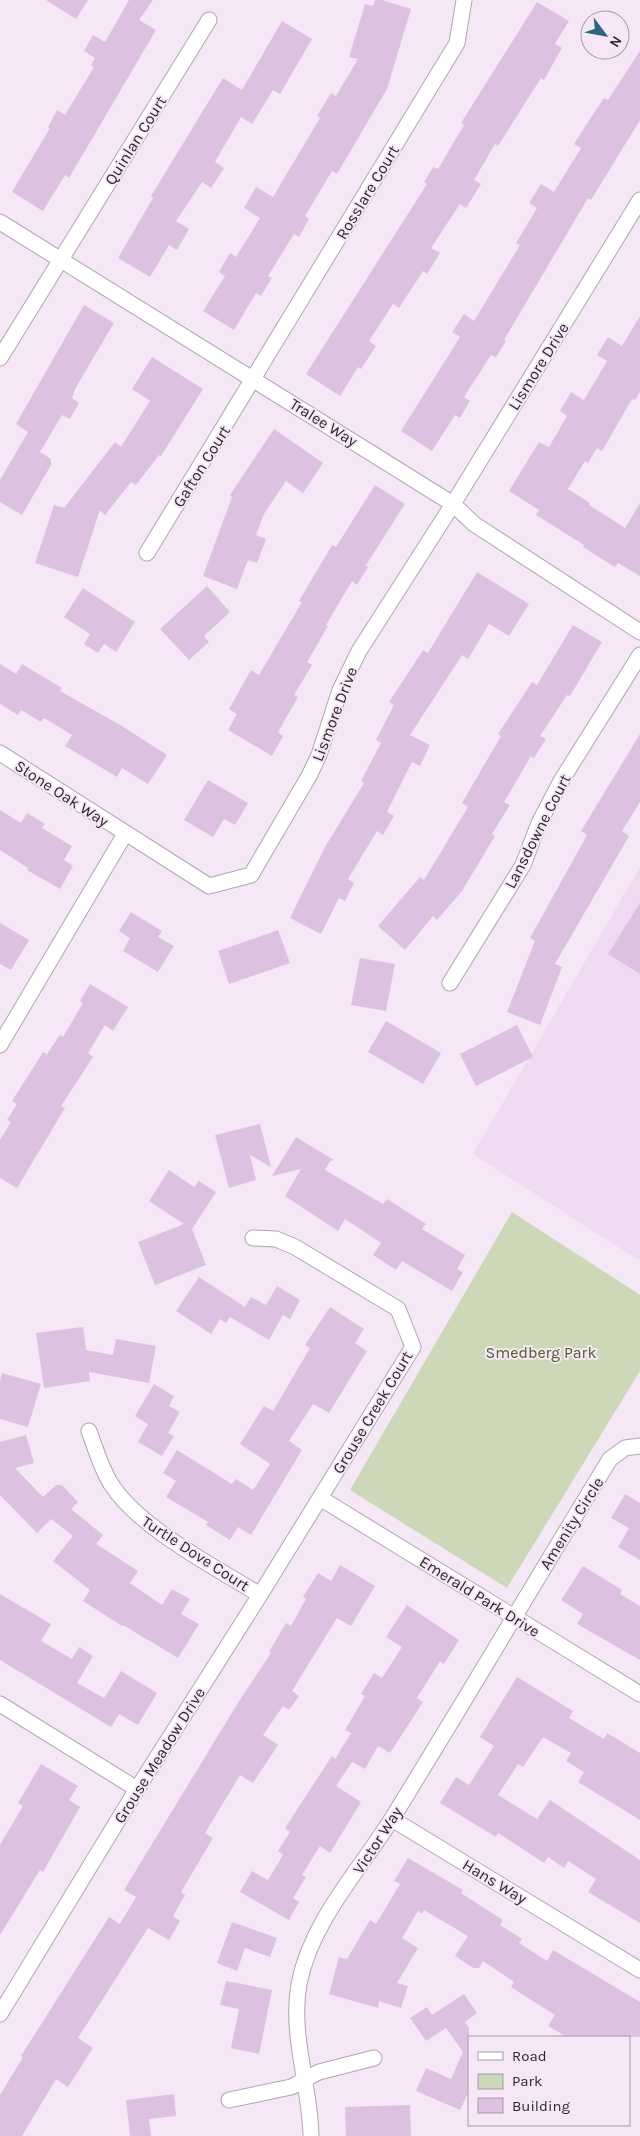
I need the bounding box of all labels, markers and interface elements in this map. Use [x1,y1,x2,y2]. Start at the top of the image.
north arrow [580,10,630,60]
text: N [606,33,625,50]
street label: Quinlan Court [101,92,170,188]
street label: Rosslare Court [332,142,403,243]
street label: Lismore Drive [504,319,573,414]
street label: Tralee Way [286,394,362,451]
street label: Gafton Court [169,422,234,511]
street label: Lismore Drive [308,664,361,764]
street label: Stone Oak Way [11,756,113,831]
street label: Lansdowne Court [500,771,574,892]
park label: Smedberg Park [486,1343,596,1362]
street label: Grouse Creek Court [328,1347,417,1477]
street label: Amenity Circle [535,1474,607,1573]
street label: Turtle Dove Court [138,1512,253,1595]
street label: Emerald Park Drive [416,1552,543,1641]
street label: Grouse Meadow Drive [110,1684,209,1827]
street label: Victor Way [349,1803,406,1877]
street label: Hans Way [459,1855,531,1908]
legend [468,2036,630,2126]
text: Road [512,2047,547,2065]
text: Park [512,2072,542,2090]
text: Building [512,2097,570,2115]

